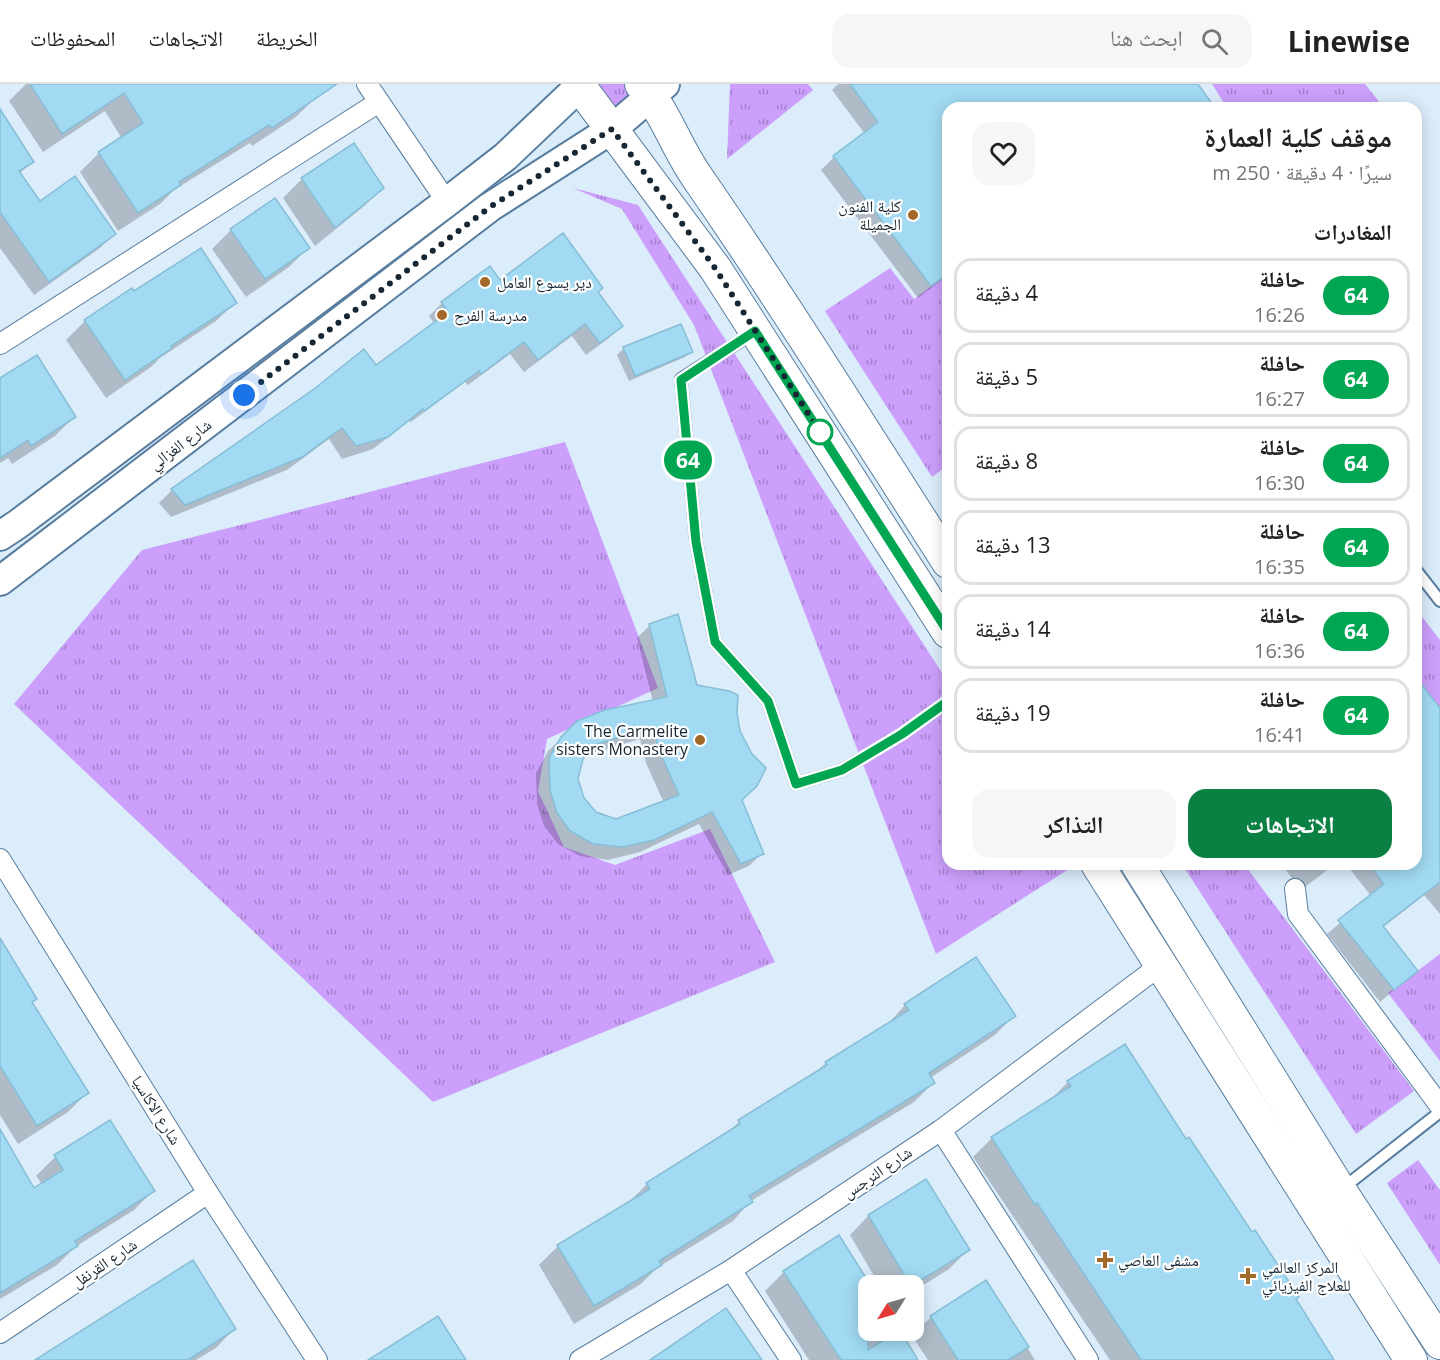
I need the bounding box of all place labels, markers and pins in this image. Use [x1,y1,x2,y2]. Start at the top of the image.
place label: كلية الفنون الجميلة [838,195,901,235]
marker: كلية الفنون الجميلة [906,208,920,222]
place label: دير يسوع العامل [497,271,592,293]
marker: دير يسوع العامل [478,275,492,289]
place label: مدرسة الفرح [454,304,527,326]
marker: مدرسة الفرح [435,308,449,322]
unlabelled marker [807,419,833,445]
place label: The Carmelite sisters Monastery [556,720,689,760]
marker: The Carmelite sisters Monastery [693,733,707,747]
place label: مشفى العاصي [1118,1249,1199,1273]
marker: مشفى العاصي [1096,1251,1114,1269]
place label: المركز العالمي للعلاج الفيزيائي [1262,1256,1351,1298]
marker: المركز العالمي للعلاج الفيزيائي [1239,1267,1257,1285]

